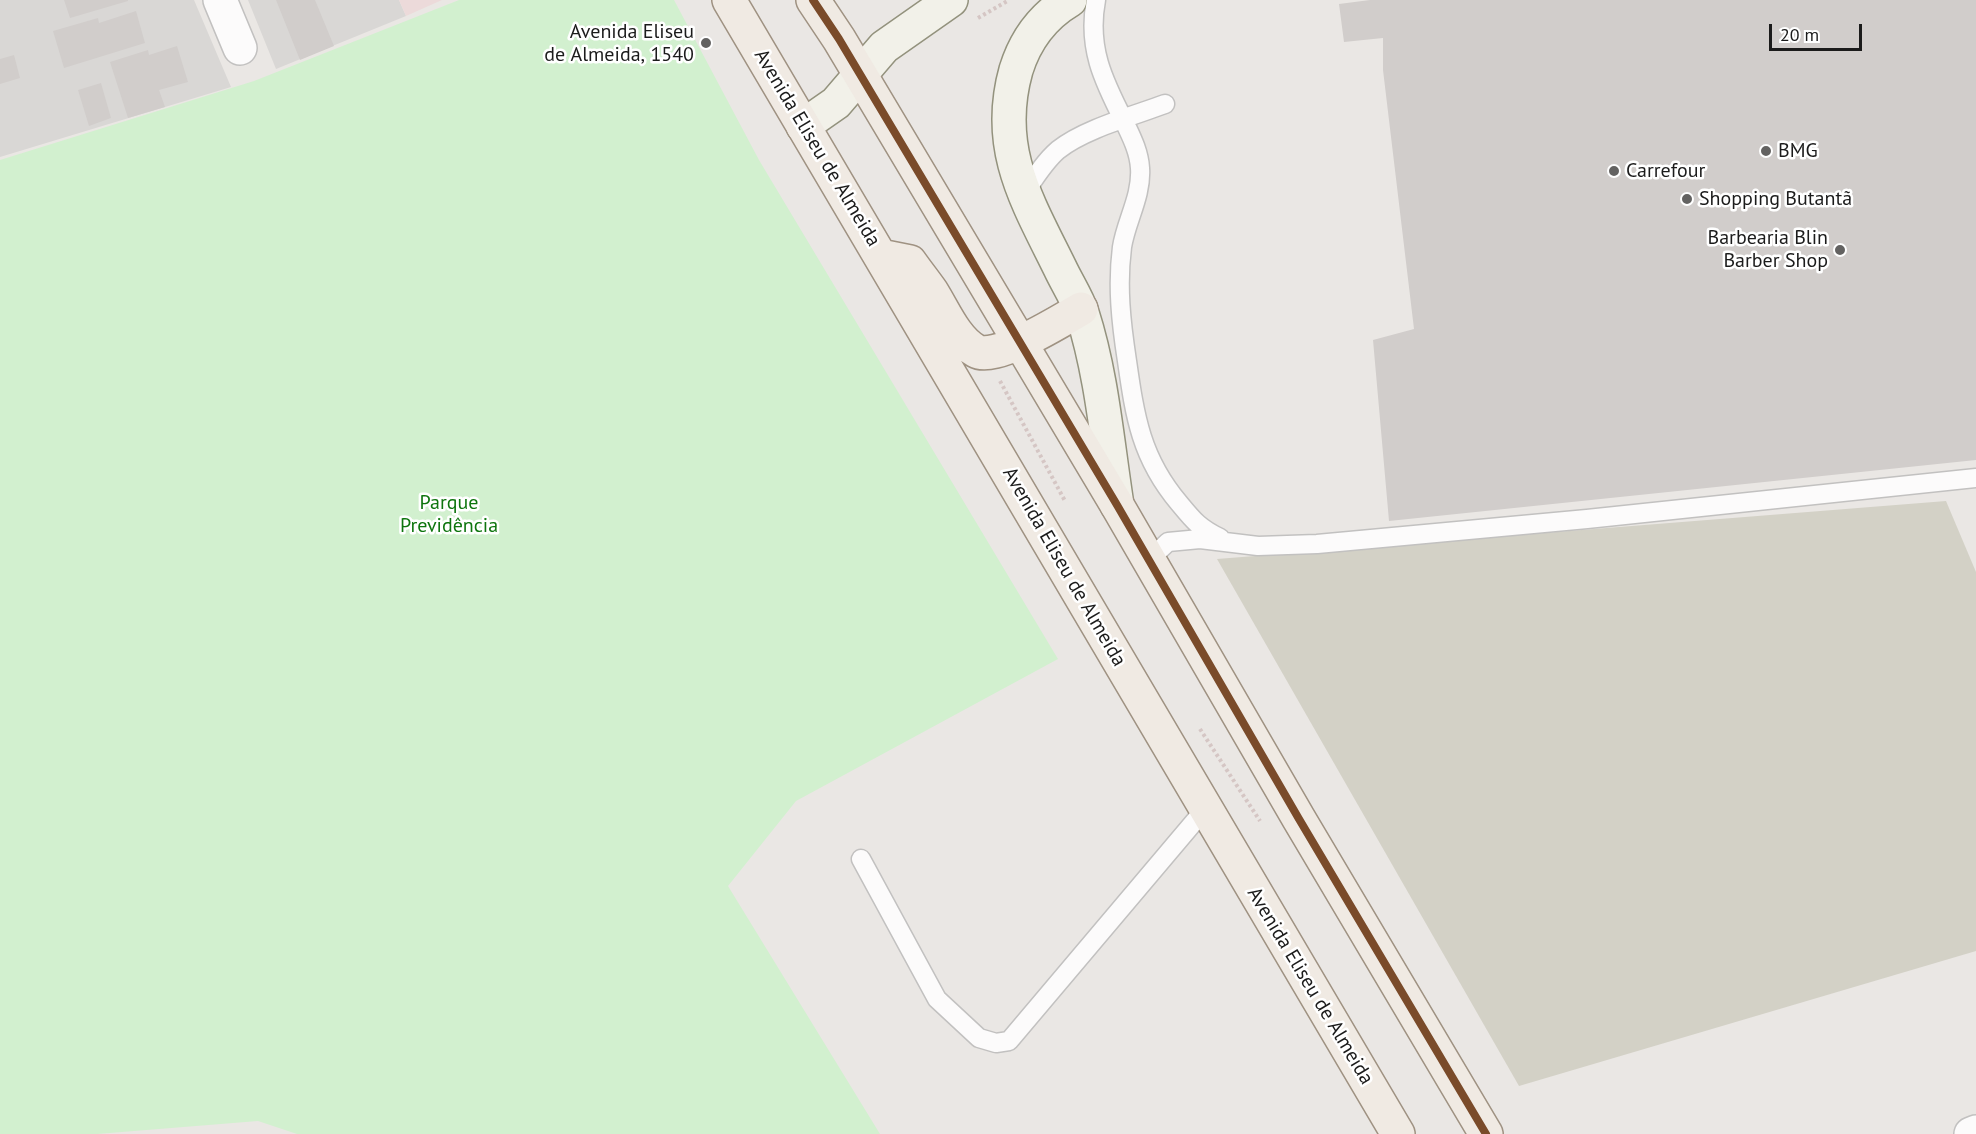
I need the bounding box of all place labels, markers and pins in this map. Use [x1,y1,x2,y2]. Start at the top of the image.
place label: Avenida Eliseu de Almeida, 1540 [544,20,694,67]
marker: Avenida Eliseu de Almeida, 1540 [699,36,713,50]
place label: BMG [1778,139,1818,163]
marker: BMG [1759,144,1773,158]
place label: Carrefour [1626,159,1705,183]
marker: Carrefour [1607,164,1621,178]
place label: Shopping Butantã [1699,187,1852,211]
marker: Shopping Butantã [1680,192,1694,206]
place label: Barbearia Blin Barber Shop [1707,226,1828,273]
marker: Barbearia Blin Barber Shop [1833,243,1847,257]

